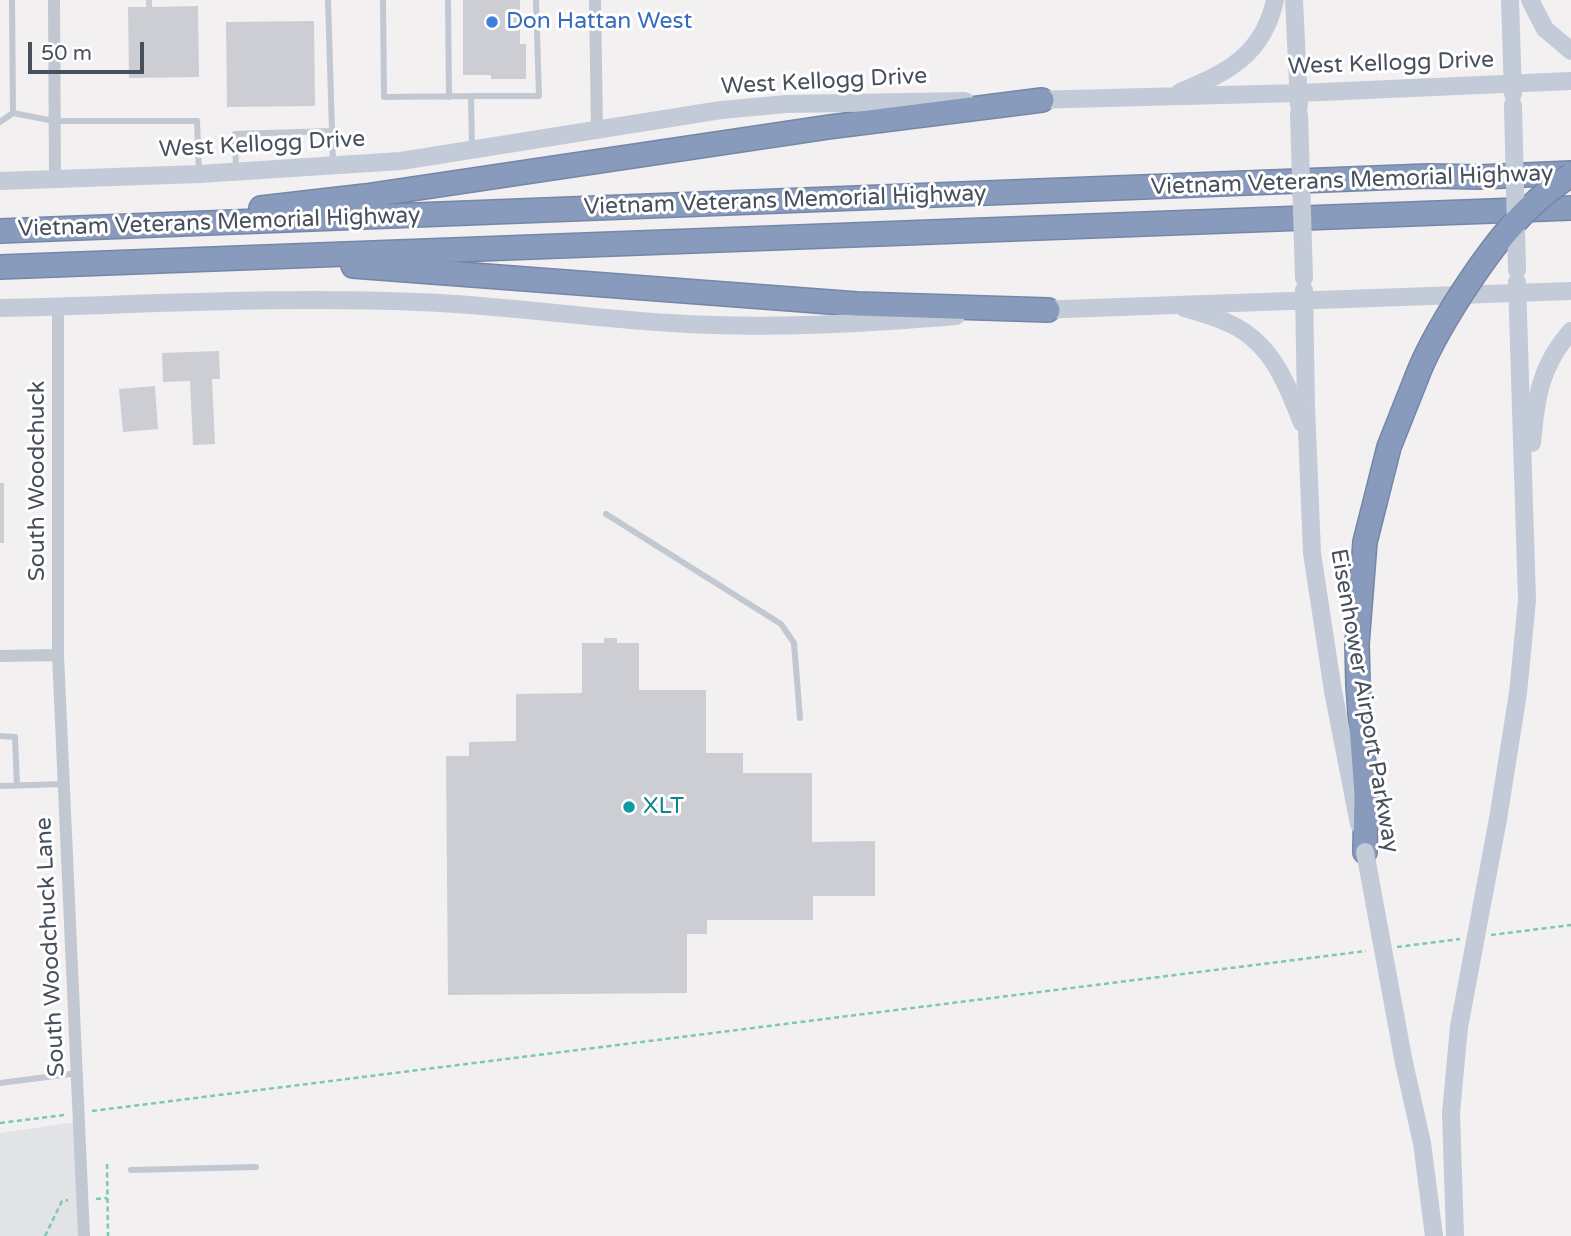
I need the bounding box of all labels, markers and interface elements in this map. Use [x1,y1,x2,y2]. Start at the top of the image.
place label: Don Hattan West [506,8,692,36]
marker: Don Hattan West [484,14,500,30]
scale bar [32,28,147,72]
text: 50 m [41,41,92,66]
street label: West Kellogg Drive [1287,47,1495,81]
street label: West Kellogg Drive [720,63,928,101]
street label: West Kellogg Drive [158,126,366,164]
street label: Vietnam Veterans Memorial Highway [1150,160,1554,202]
street label: Vietnam Veterans Memorial Highway [583,180,987,222]
street label: Vietnam Veterans Memorial Highway [17,202,421,244]
street label: South Woodchuck [24,381,52,581]
street label: Eisenhower Airport Parkway [1324,547,1404,855]
place label: XLT [643,793,684,821]
marker: XLT [621,799,637,815]
street label: South Woodchuck Lane [30,817,72,1077]

